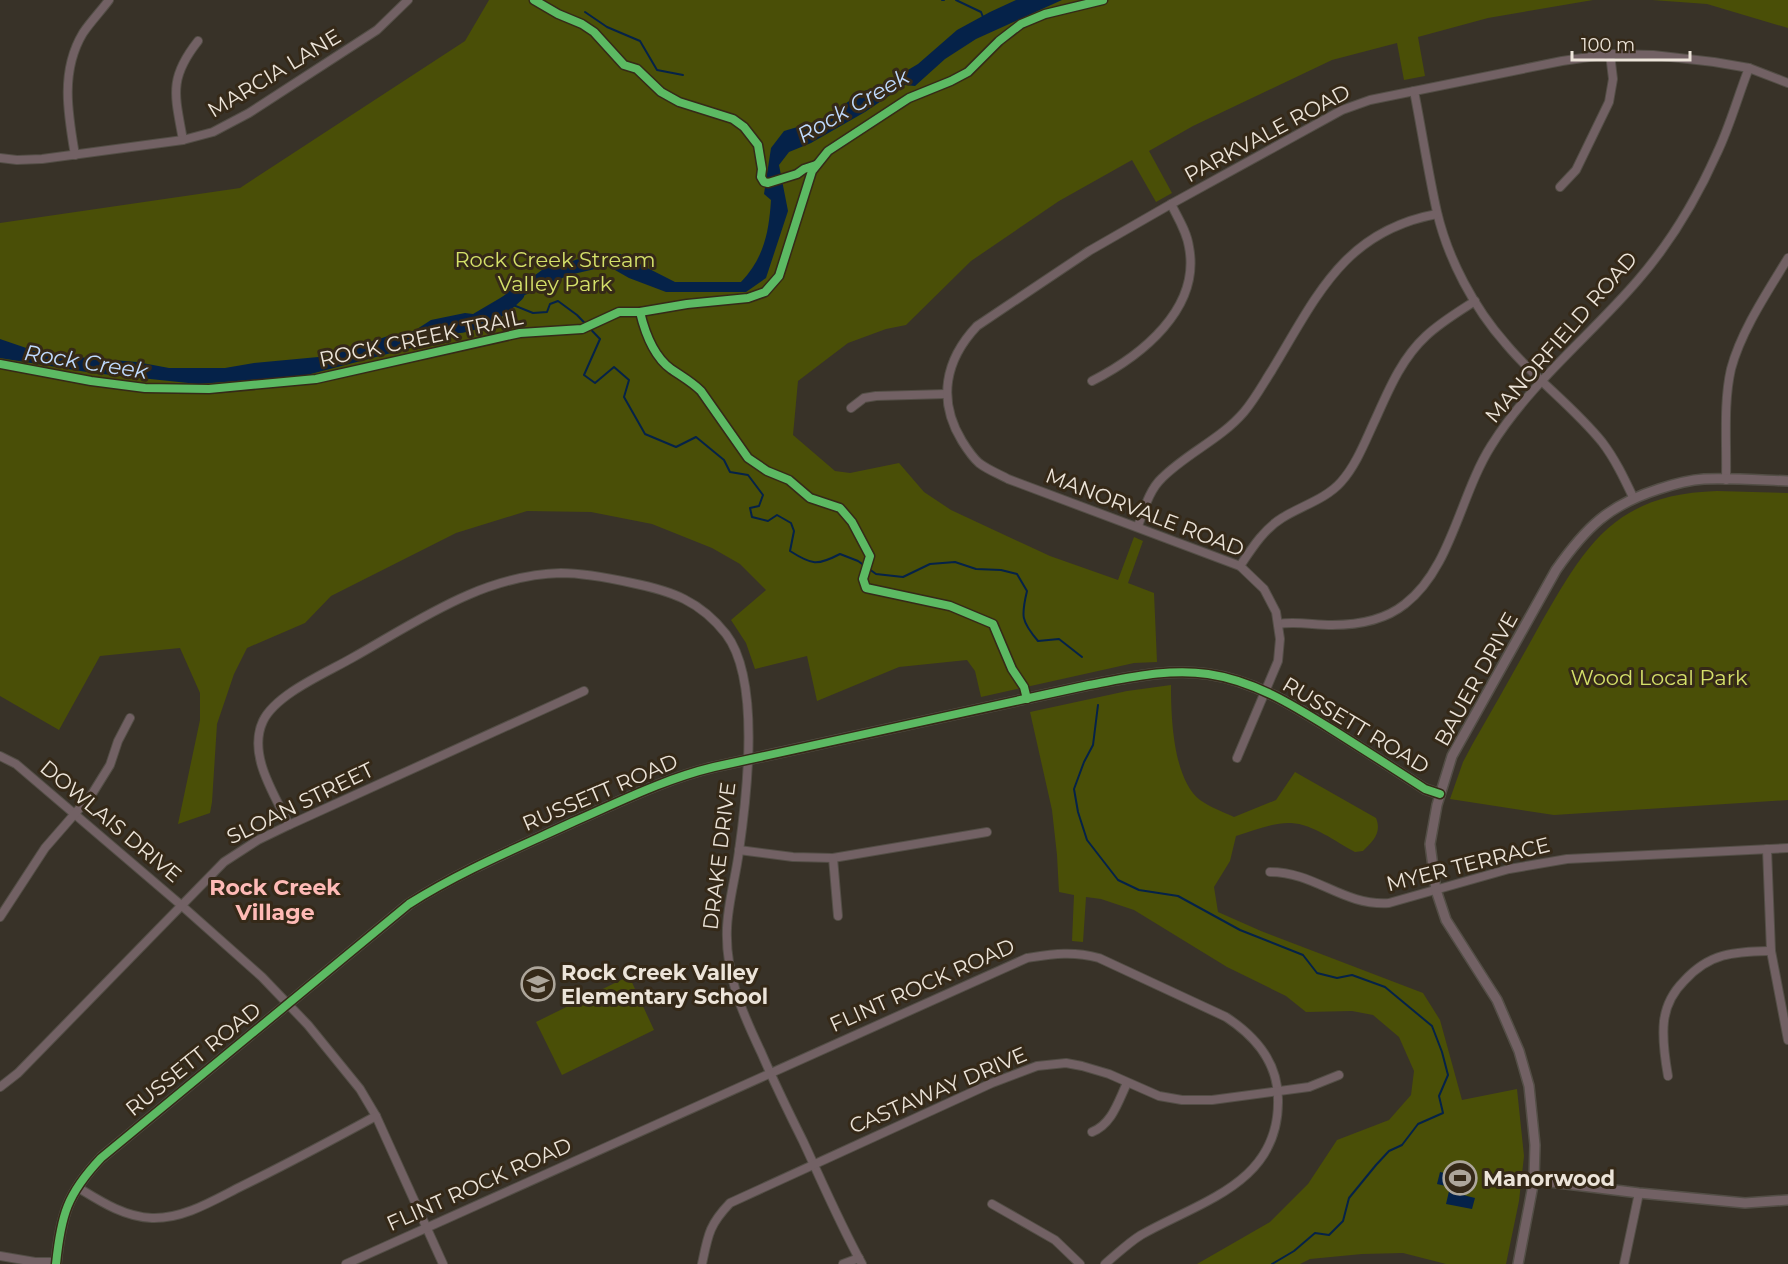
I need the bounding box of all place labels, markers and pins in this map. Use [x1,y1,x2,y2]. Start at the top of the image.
place label: Rock Creek Valley Elementary School [561,960,768,1009]
school or university icon: Rock Creek Valley Elementary School [520,966,556,1002]
sports icon: Manorwood [1442,1160,1478,1196]
place label: Manorwood [1483,1166,1615,1191]

